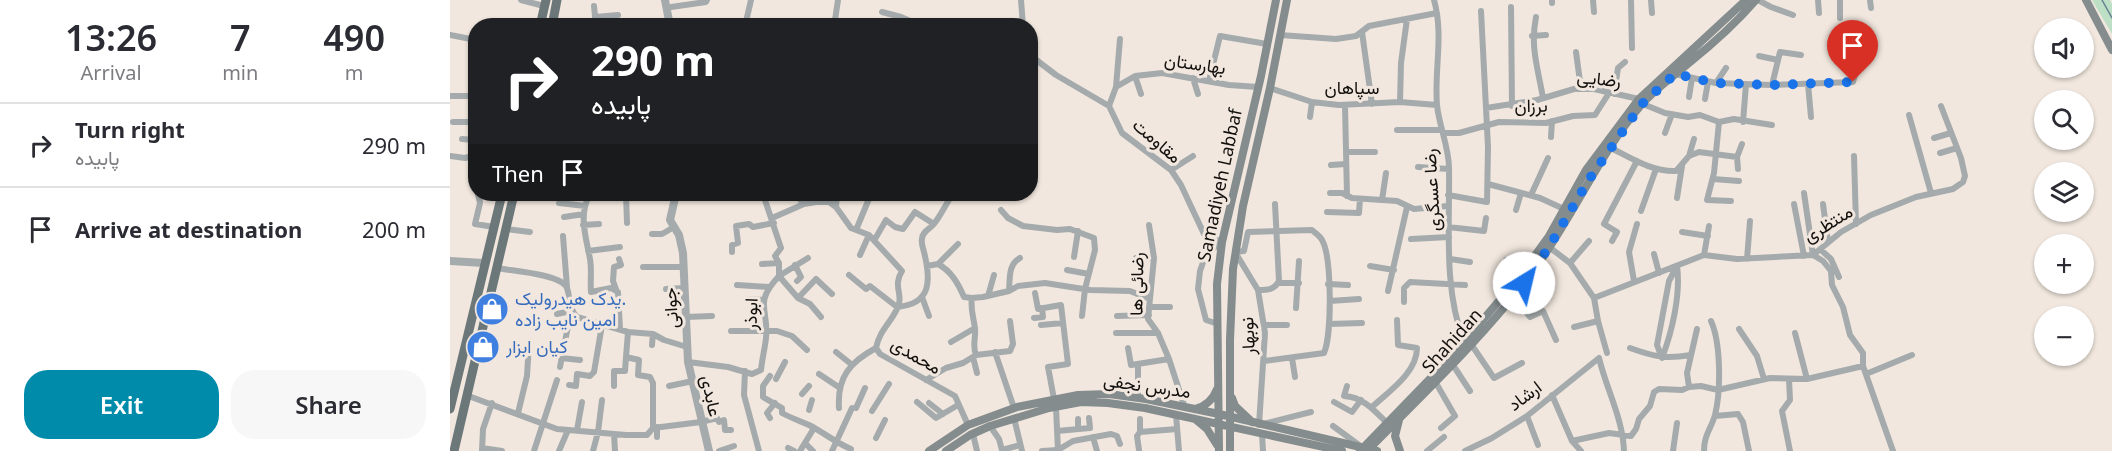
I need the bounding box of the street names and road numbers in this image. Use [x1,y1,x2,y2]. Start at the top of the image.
street label: بهارستان [1163,47,1227,79]
street label: رضایی [1576,64,1622,92]
street label: سپاهان [1325,75,1379,100]
street label: برزان [1514,93,1548,117]
street label: Samadiyeh Labbaf [1191,105,1247,263]
street label: مقاومت [1128,112,1187,168]
street label: رضا عسگری [1417,148,1445,232]
street label: منتظری [1798,199,1857,248]
street label: رضائی ها [1123,252,1149,316]
street label: جوانی [657,287,683,329]
street label: ابوذر [737,297,763,332]
street label: Shahidan [1416,303,1487,378]
street label: نوبهار [1234,316,1260,357]
street label: محمدی [887,331,946,379]
street label: مدرس نجفی [1102,367,1192,403]
street label: عابدی [696,373,728,419]
street label: ارشاد [1503,375,1546,416]

